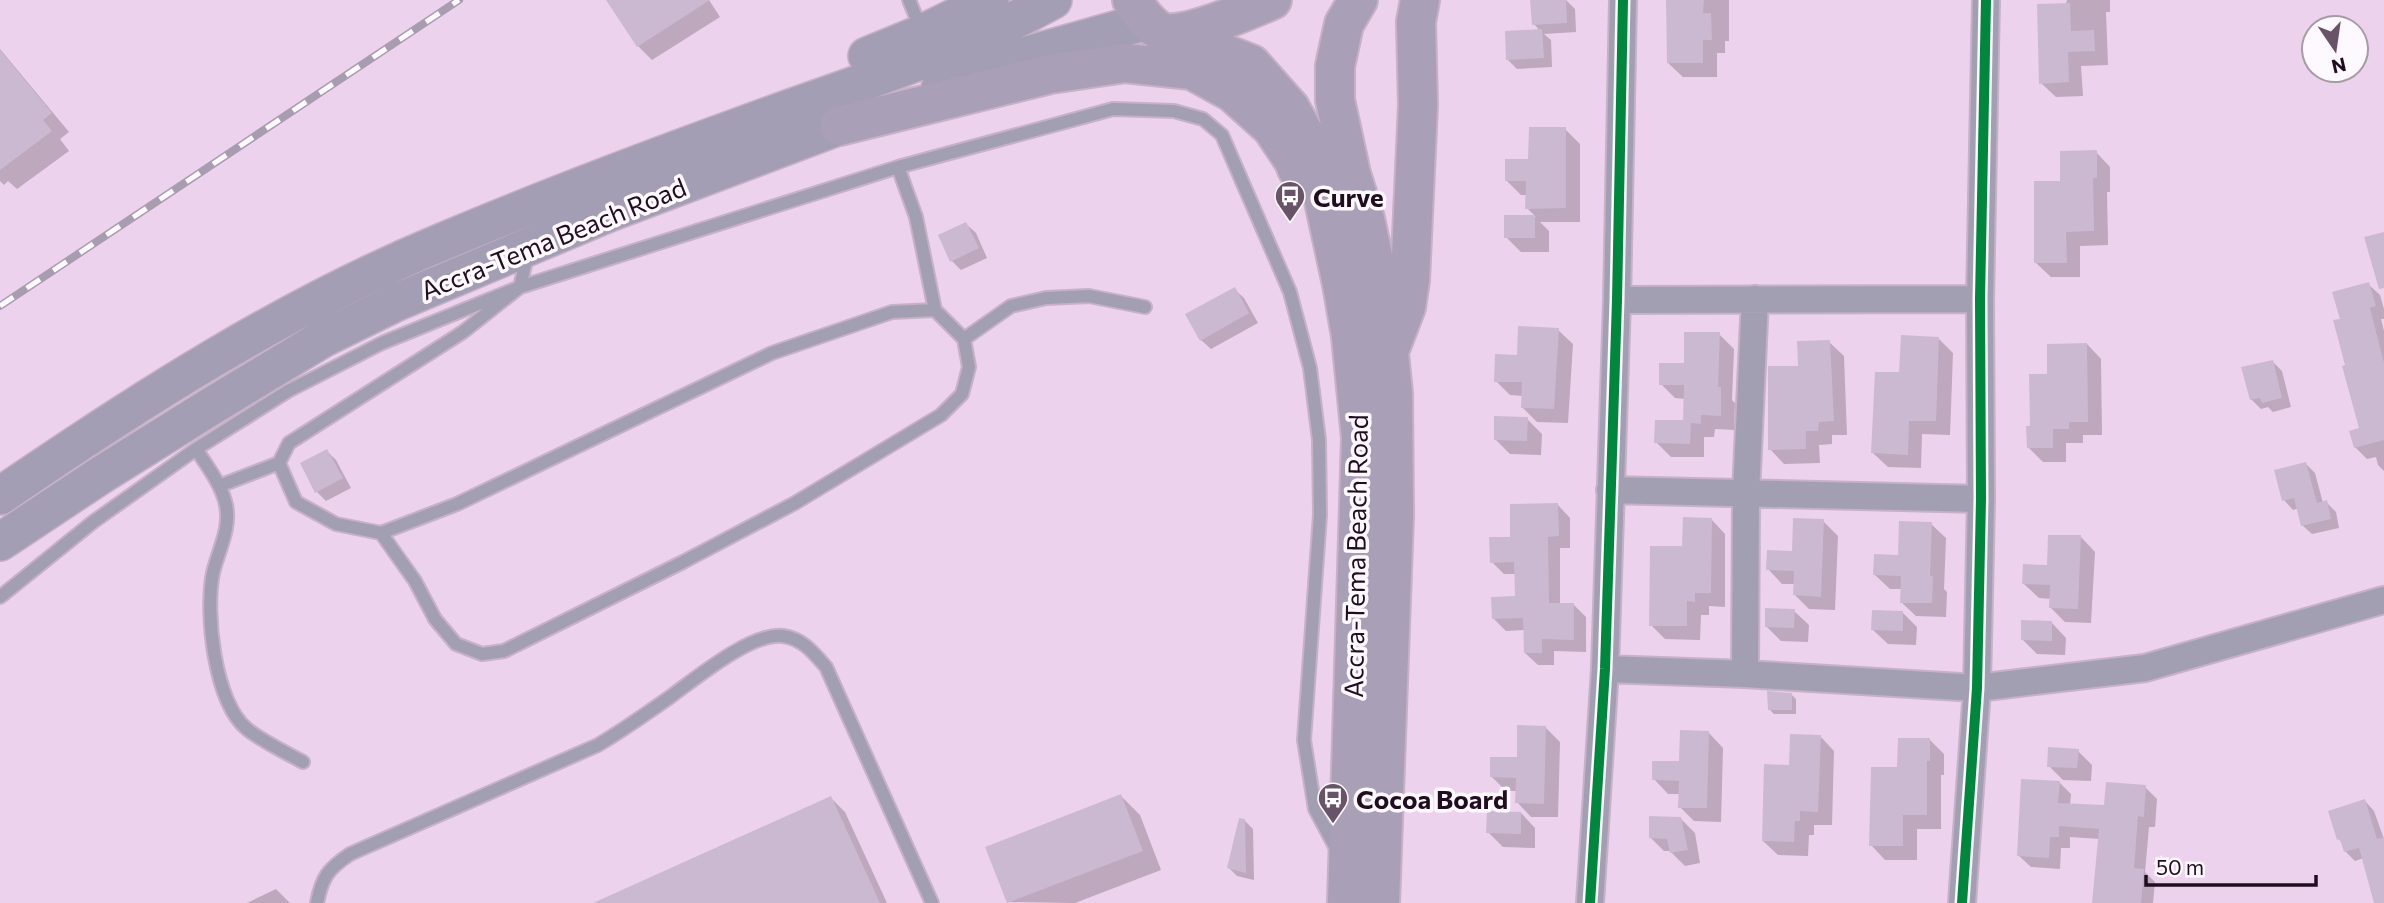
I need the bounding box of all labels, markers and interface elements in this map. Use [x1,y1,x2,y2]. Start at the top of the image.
north arrow [2300,14,2370,84]
text: N [2329,53,2348,79]
street label: Accra-Tema Beach Road [416,171,690,305]
bus stop icon: Curve [1273,179,1307,223]
place label: Curve [1313,181,1384,212]
street label: Accra-Tema Beach Road [1337,414,1373,698]
bus stop icon: Cocoa Board [1316,781,1350,825]
place label: Cocoa Board [1356,783,1508,814]
scale bar [2146,844,2316,888]
text: 50 m [2156,854,2204,879]

